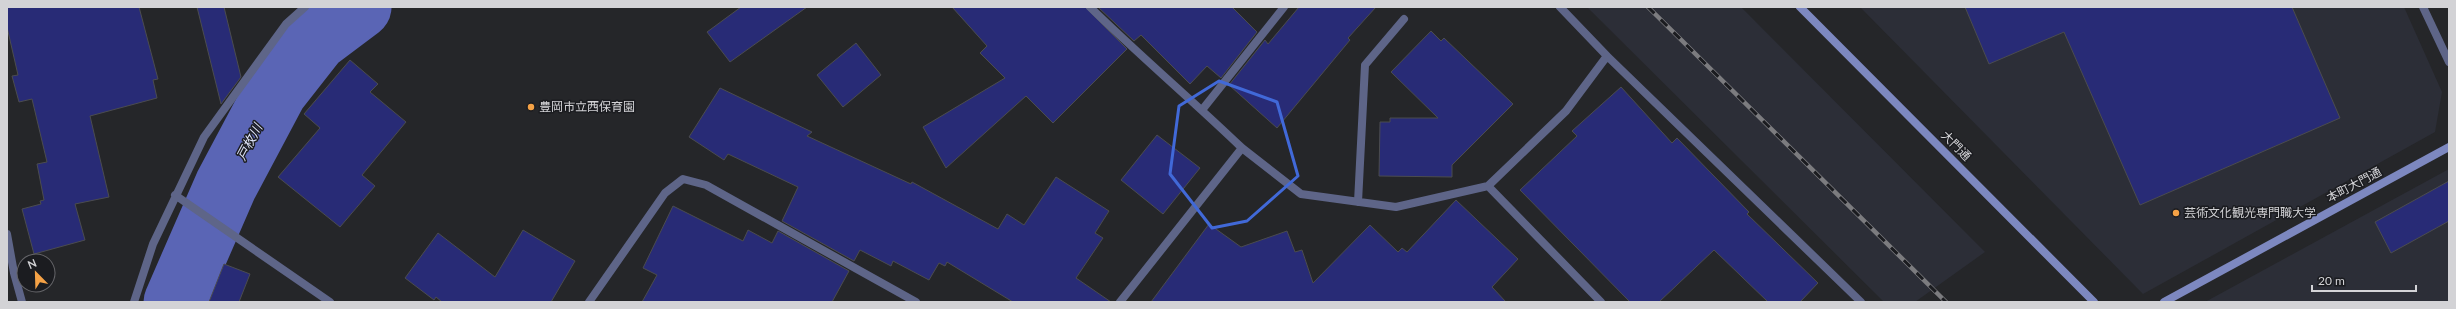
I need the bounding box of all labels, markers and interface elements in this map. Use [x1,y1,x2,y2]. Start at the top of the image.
place label: 豊岡市立西保育園 [539,99,635,114]
marker: 豊岡市立西保育園 [526,102,536,112]
water label: 戸枚川 [233,119,266,163]
street label: 大門通 [1938,128,1974,164]
street label: 本町大門通 [2324,164,2384,205]
place label: 芸術文化観光専門職大学 [2184,205,2316,220]
marker: 芸術文化観光専門職大学 [2171,208,2181,218]
north arrow [16,253,56,293]
text: N [25,256,38,271]
scale bar [2312,267,2416,293]
text: 20 m [2318,273,2345,288]

